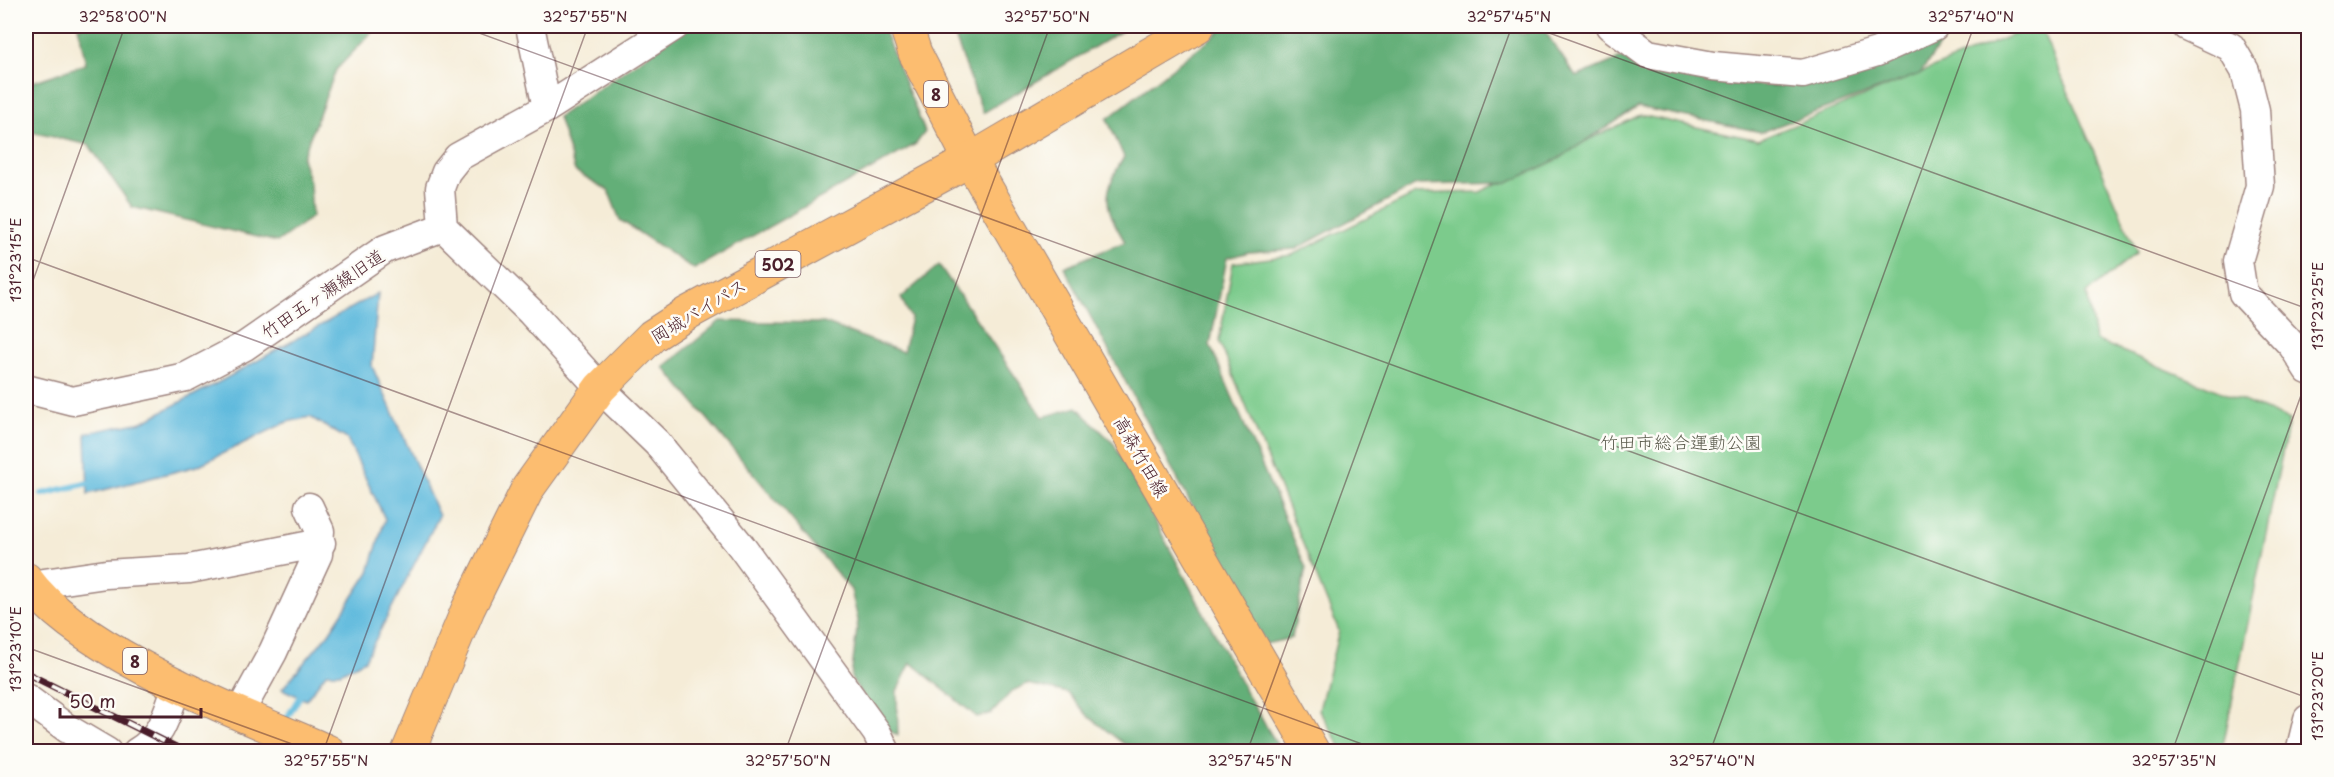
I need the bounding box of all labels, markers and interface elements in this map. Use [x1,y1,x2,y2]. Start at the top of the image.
text: 32°58'00"N [79,4,167,27]
text: 32°57'55"N [543,4,627,27]
text: 32°57'50"N [1004,4,1090,27]
text: 32°57'45"N [1467,4,1551,27]
text: 32°57'40"N [1928,4,2014,27]
road number: 8 [924,81,948,107]
text: 131°23'15"E [3,218,26,302]
street label: 竹田五ヶ瀬線旧道 [255,242,389,344]
road number: 502 [756,251,800,277]
text: 131°23'25"E [2305,262,2328,350]
street label: 岡城バイパス [645,271,751,349]
street label: 高森竹田線 [1108,410,1176,502]
park label: 竹田市総合運動公園 [1600,428,1762,455]
text: 131°23'10"E [3,606,26,692]
road number: 8 [123,648,147,674]
text: 131°23'20"E [2305,651,2328,741]
scale bar [60,681,201,719]
text: 50 m [69,687,116,714]
text: 32°57'55"N [284,748,368,771]
text: 32°57'50"N [745,748,831,771]
text: 32°57'45"N [1208,748,1292,771]
text: 32°57'40"N [1669,748,1755,771]
text: 32°57'35"N [2131,748,2217,771]

